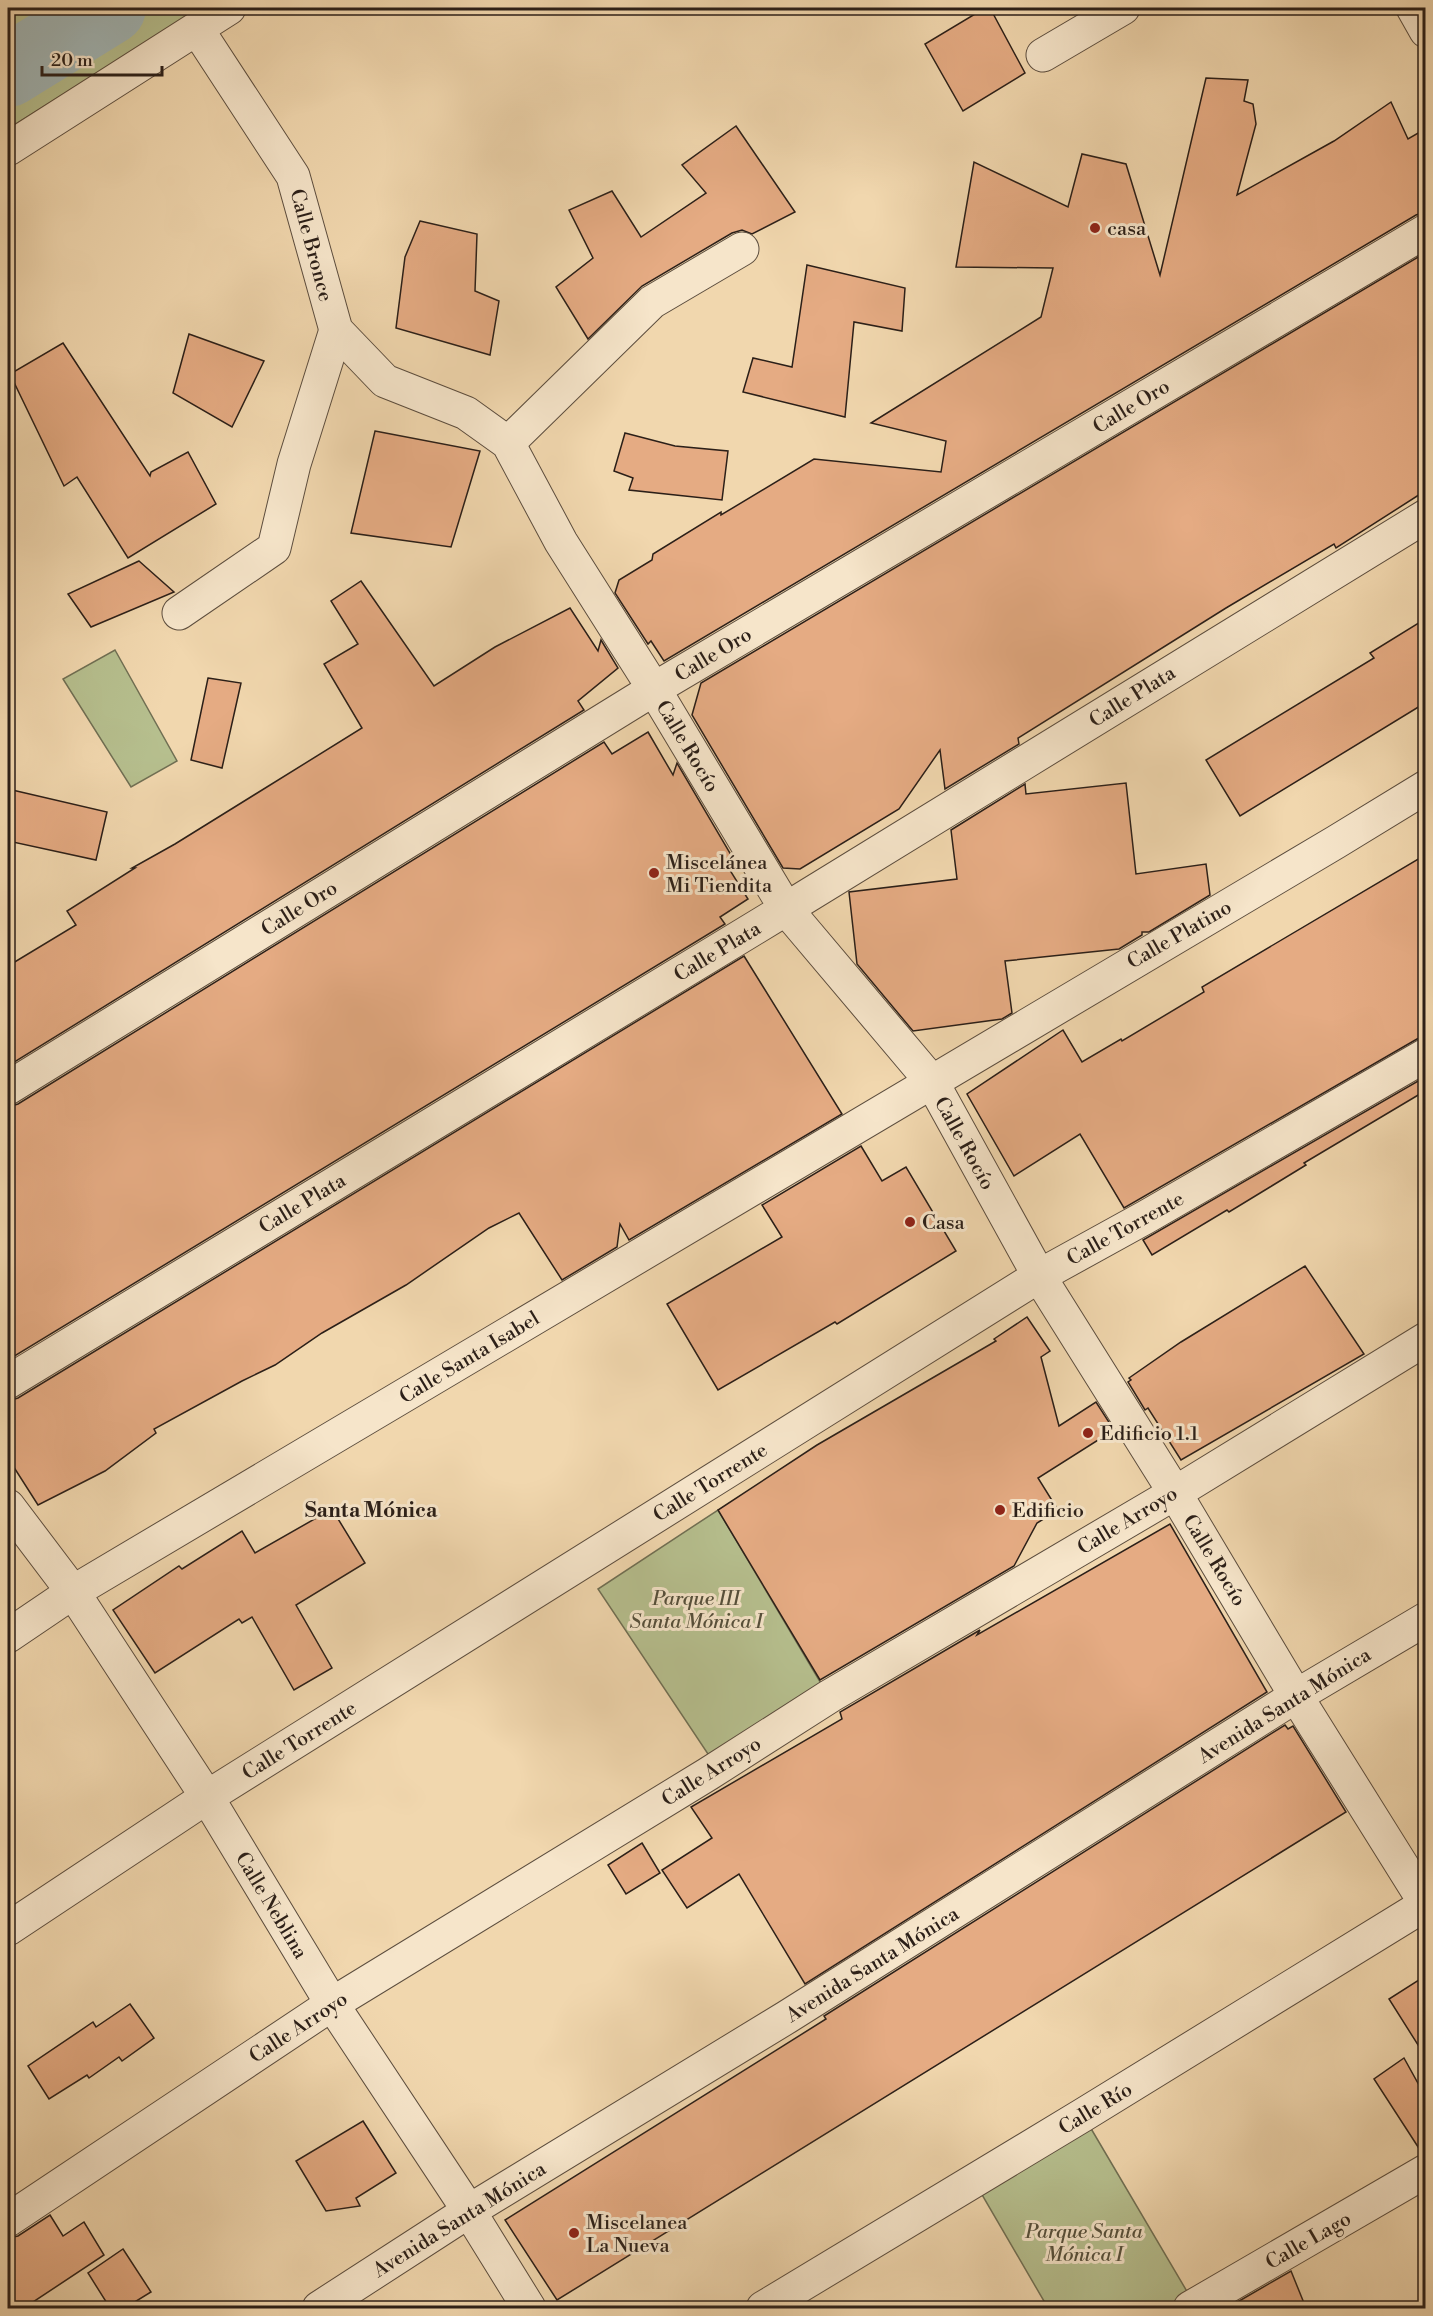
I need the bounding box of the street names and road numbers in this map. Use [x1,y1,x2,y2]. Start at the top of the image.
street label: Calle Bronce [283,186,338,305]
street label: Calle Oro [1089,375,1175,440]
street label: Calle Oro [671,623,757,688]
street label: Calle Plata [1085,660,1181,734]
street label: Calle Rocío [650,696,724,797]
street label: Calle Oro [257,876,343,942]
street label: Calle Platino [1123,895,1236,975]
street label: Calle Plata [670,916,767,988]
street label: Calle Rocío [928,1093,1000,1195]
street label: Calle Plata [255,1168,352,1240]
street label: Calle Torrente [1063,1187,1189,1272]
street label: Calle Santa Isabel [395,1307,544,1410]
street label: Calle Torrente [649,1438,773,1528]
street label: Calle Arroyo [1073,1482,1182,1561]
street label: Calle Rocío [1177,1510,1251,1611]
street label: Avenida Santa Mónica [1193,1642,1377,1770]
street label: Calle Torrente [238,1696,362,1786]
street label: Calle Arroyo [657,1732,766,1813]
street label: Calle Neblina [229,1848,313,1965]
street label: Avenida Santa Mónica [781,1901,965,2029]
street label: Calle Arroyo [245,1987,353,2069]
street label: Calle Río [1054,2078,1137,2141]
street label: Avenida Santa Mónica [368,2156,552,2284]
street label: Calle Lago [1261,2207,1356,2276]

